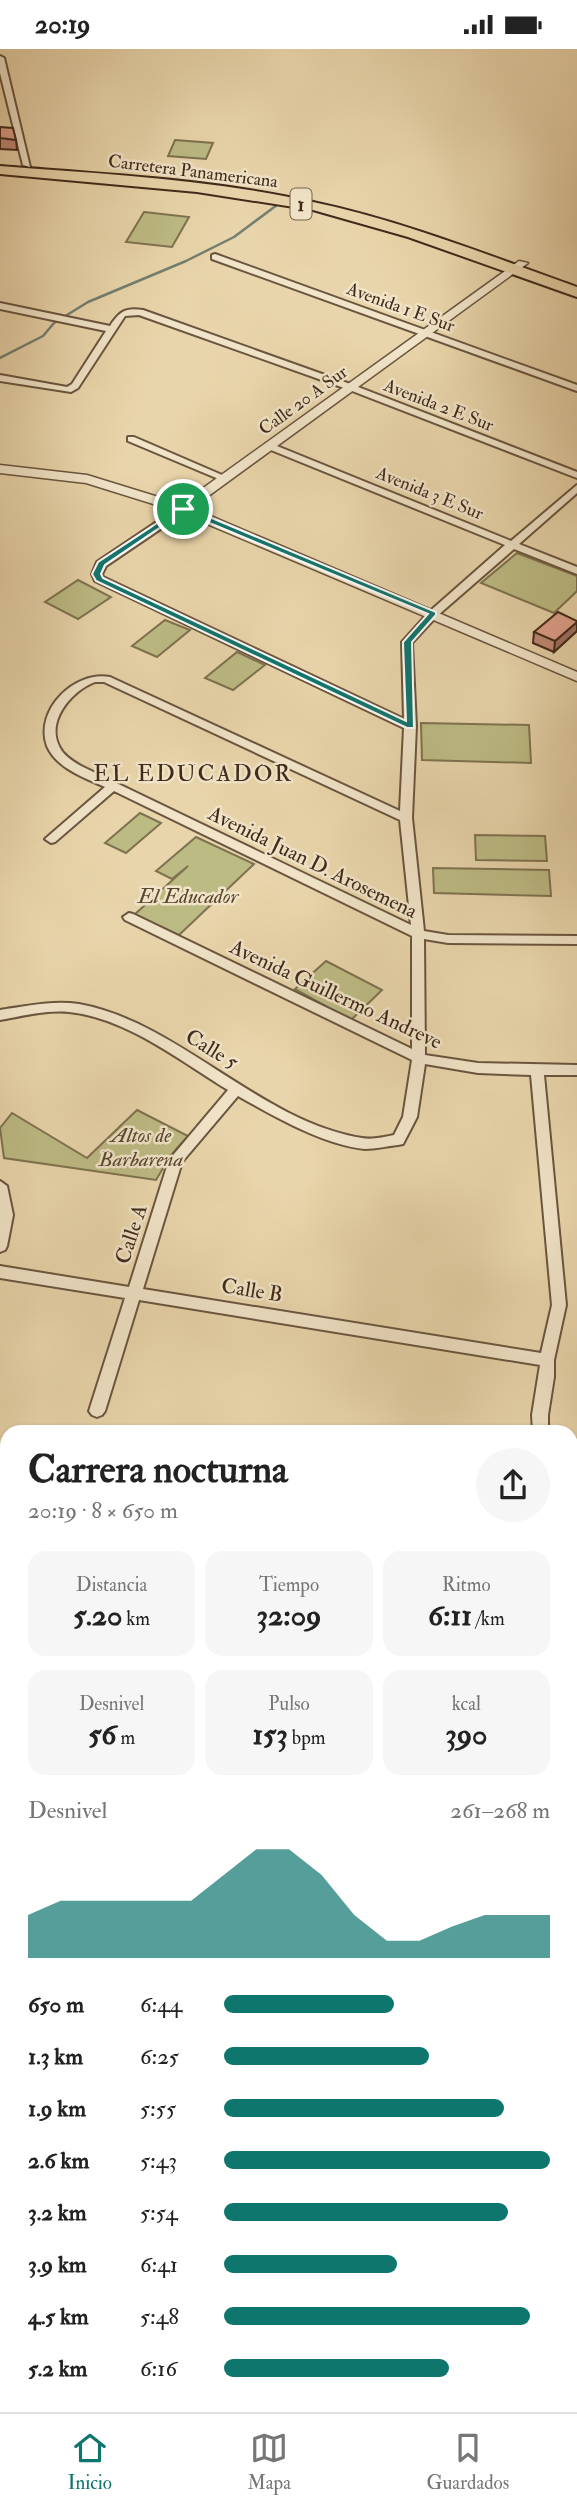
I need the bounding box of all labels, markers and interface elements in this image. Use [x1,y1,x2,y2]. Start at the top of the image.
text: 20:19 [35,9,90,41]
street label: Carretera Panamericana [107,150,280,193]
road number: 1 [290,189,312,219]
street label: Avenida 1 E Sur [343,277,458,338]
street label: Calle 20 A Sur [254,360,352,440]
street label: Avenida 2 E Sur [380,374,497,437]
street label: Avenida 3 E Sur [372,461,487,526]
pin [153,479,213,539]
icon: arrive [164,490,202,528]
district label: EL EDUCADOR [93,759,293,788]
street label: Avenida Juan D. Arosemena [203,800,422,925]
park label: El Educador [136,883,239,910]
street label: Avenida Guillermo Andreve [225,933,446,1056]
street label: Calle 5 [180,1023,244,1076]
park label: Altos de Barbarena [98,1122,183,1173]
street label: Calle A [109,1201,154,1267]
street label: Calle B [219,1272,284,1309]
text: Carrera nocturna [28,1446,288,1494]
button: share [476,1448,550,1522]
text: 20:19 · 8 × 650 m [28,1496,178,1525]
text: Distancia [76,1573,147,1597]
text: Tiempo [259,1573,319,1597]
text: Ritmo [442,1573,491,1597]
text: 5.20 [73,1597,122,1634]
text: 32:09 [257,1597,321,1634]
text: 6:11 [428,1597,472,1634]
text: km [122,1607,150,1631]
text: /km [472,1607,505,1631]
text: Desnivel [79,1692,144,1716]
text: Pulso [268,1692,310,1716]
text: kcal [452,1692,481,1716]
text: 56 [88,1716,116,1753]
text: 153 [252,1716,288,1753]
text: 390 [445,1716,487,1753]
text: m [116,1726,135,1750]
text: bpm [288,1726,325,1750]
text: Desnivel [28,1796,107,1825]
text: 261–268 m [450,1796,550,1825]
text: 650 m [28,1990,84,2019]
text: 6:44 [140,1990,182,2019]
text: 1.3 km [28,2042,83,2071]
text: 6:25 [140,2042,179,2071]
text: 1.9 km [28,2094,86,2123]
text: 5:55 [140,2094,176,2123]
text: 2.6 km [28,2146,89,2175]
text: 5:43 [140,2146,177,2175]
text: 3.2 km [28,2198,87,2227]
text: 5:54 [140,2198,178,2227]
text: 3.9 km [28,2250,87,2279]
text: 6:41 [140,2250,178,2279]
text: 4.5 km [28,2302,89,2331]
text: 5:48 [140,2302,179,2331]
text: 5.2 km [28,2354,87,2383]
text: 6:16 [140,2354,177,2383]
tab: Inicio [68,2429,112,2495]
tab: Mapa [247,2429,291,2495]
tab: Guardados [426,2429,509,2495]

